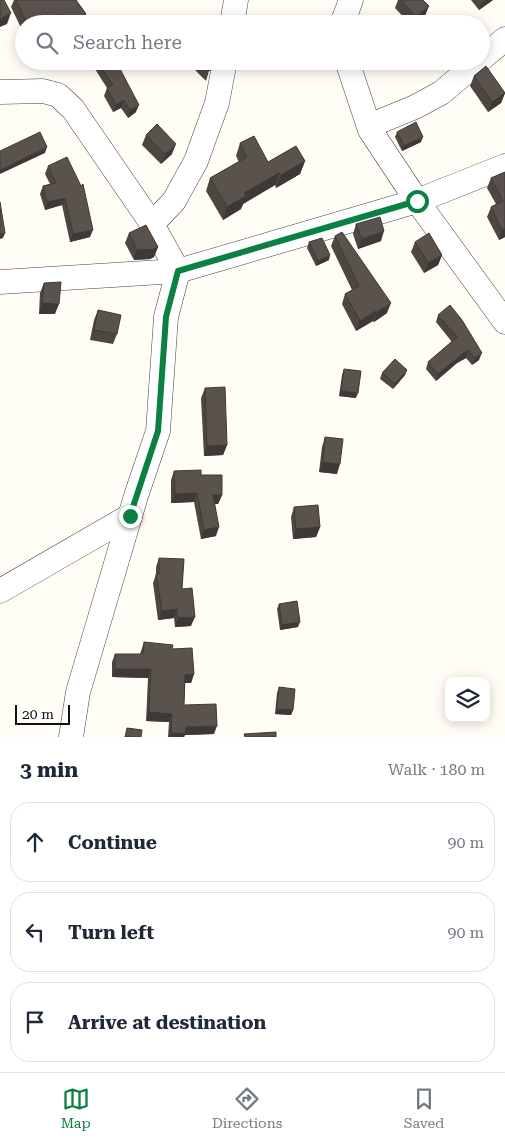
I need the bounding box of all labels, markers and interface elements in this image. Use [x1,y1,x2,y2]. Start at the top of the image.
search box [15,15,490,70]
icon: search [33,29,61,57]
text: Search here [73,31,182,54]
route start [406,190,429,213]
route end [119,505,142,528]
map controls [445,677,490,722]
button: layers [445,677,490,722]
scale bar [15,702,70,725]
text: 20 m [22,706,54,722]
text: 3 min [20,758,78,782]
text: Walk · 180 m [388,760,485,779]
icon: ahead [21,828,49,856]
text: Continue [68,831,157,854]
text: 90 m [447,833,484,852]
icon: left [21,918,49,946]
text: Turn left [68,921,154,944]
text: 90 m [447,923,484,942]
icon: arrive [21,1008,49,1036]
text: Arrive at destination [68,1011,266,1034]
tab: Map [61,1085,91,1131]
tab: Directions [212,1085,282,1131]
tab: Saved [404,1085,444,1131]

